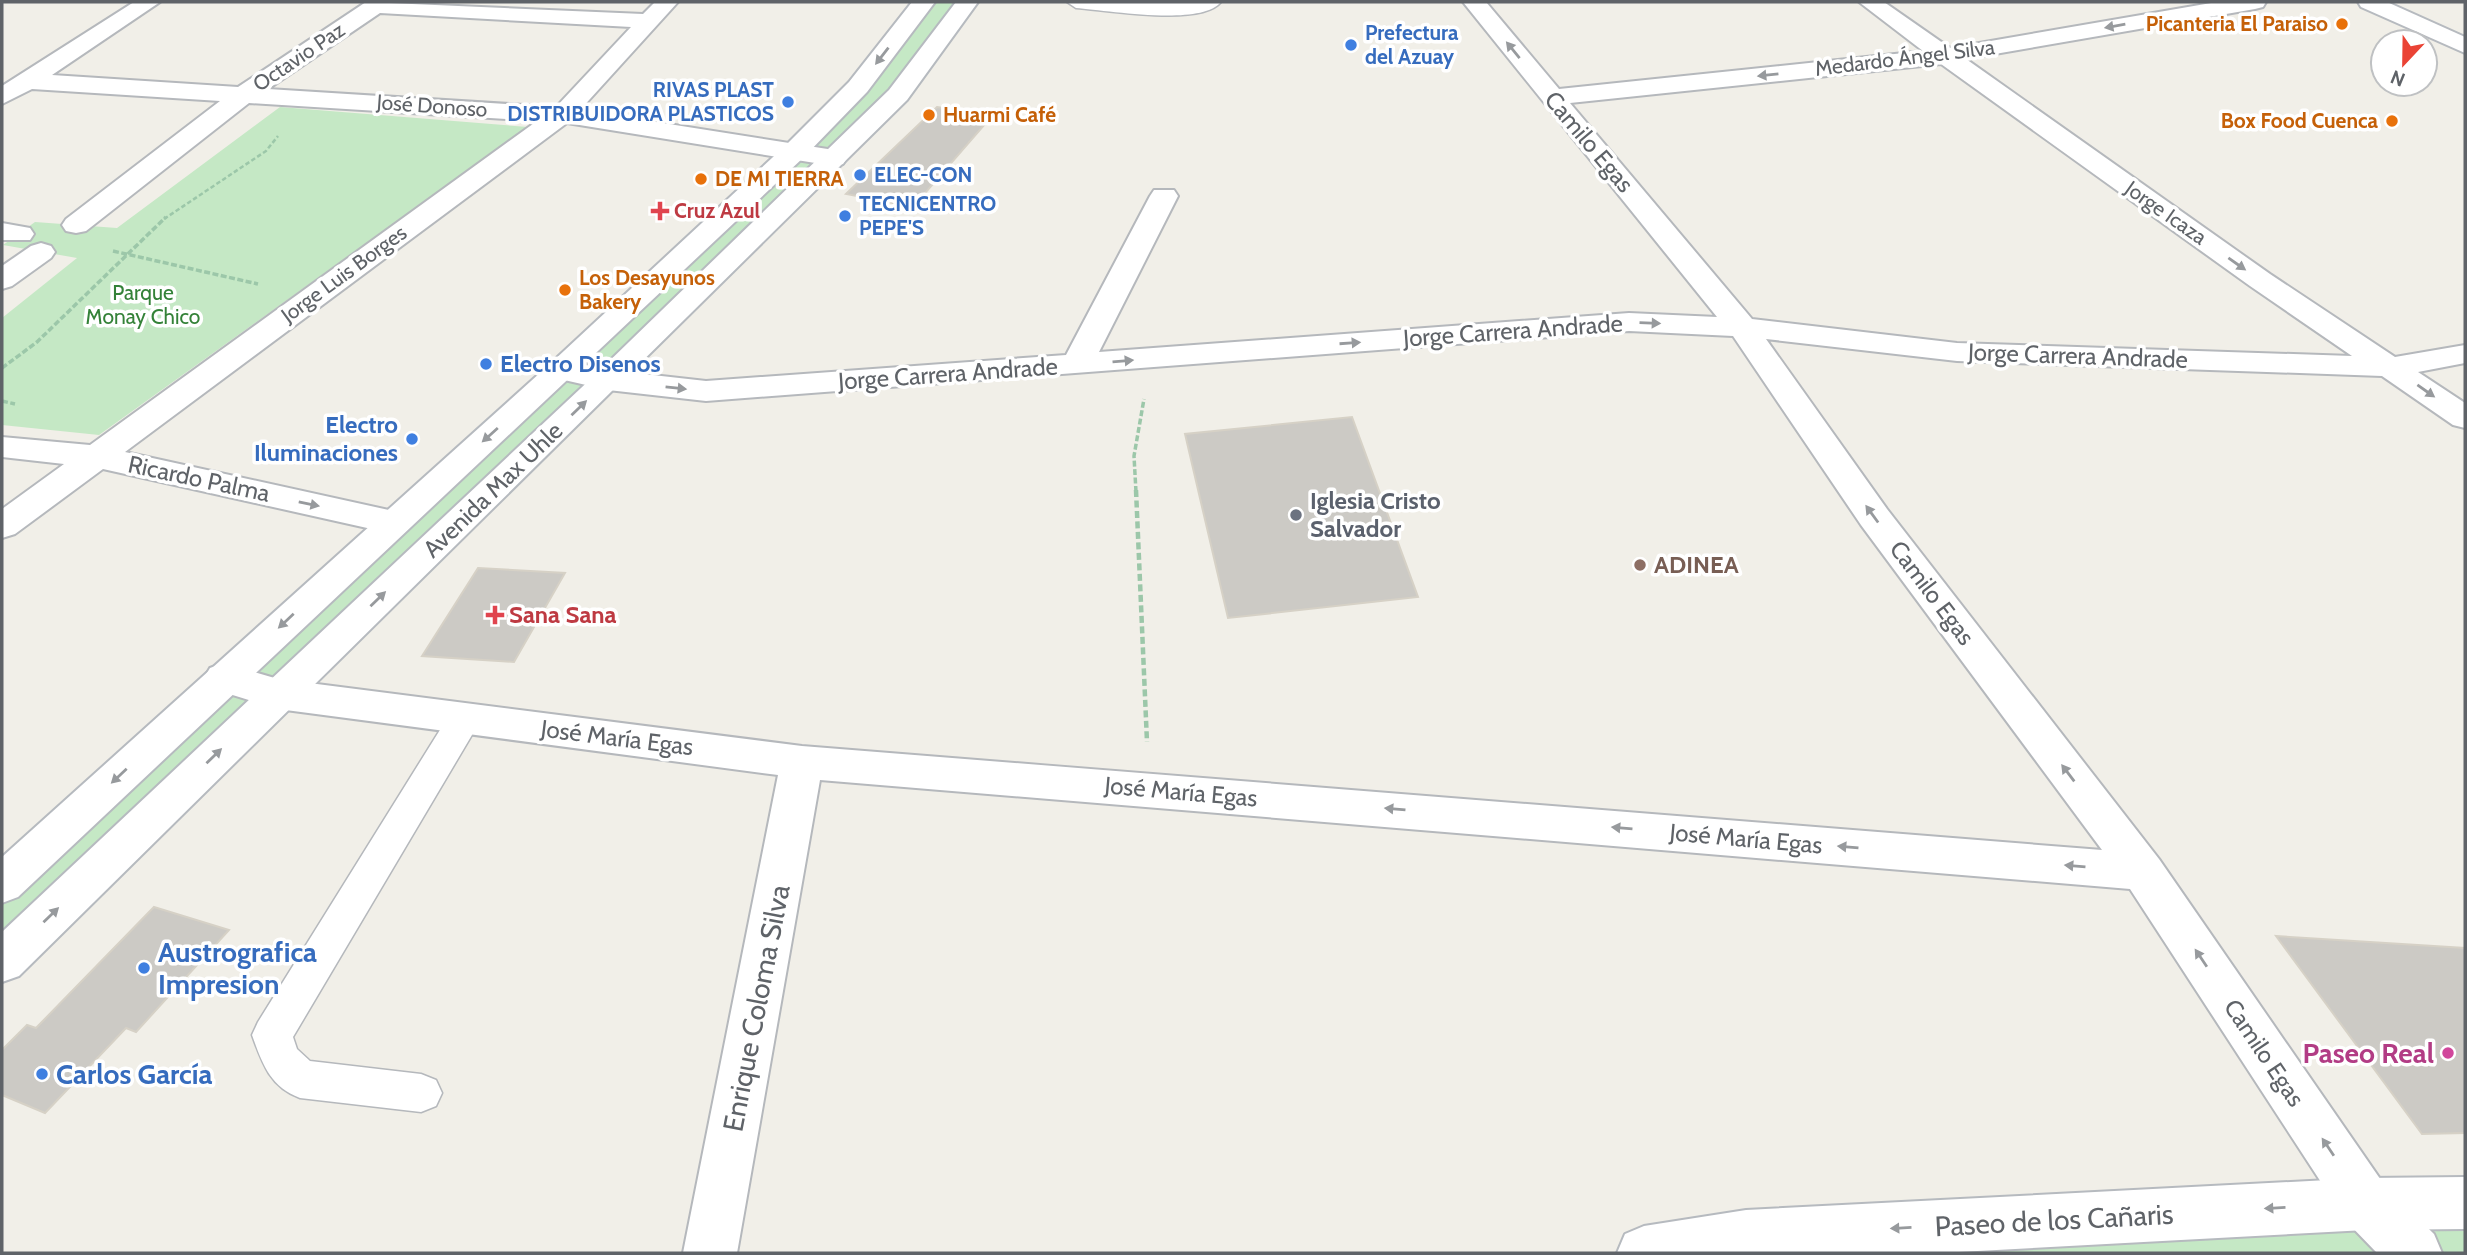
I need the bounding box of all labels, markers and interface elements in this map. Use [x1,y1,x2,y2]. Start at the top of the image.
place label: Picanteria El Paraiso [2146,11,2328,36]
marker: Picanteria El Paraiso [2334,16,2350,32]
street label: Octavio Paz [248,17,349,96]
place label: Prefectura del Azuay [1365,20,1459,69]
one-way arrow [2104,21,2126,32]
north arrow [2369,28,2439,98]
street label: Medardo Ángel Silva [1814,34,1996,81]
marker: Prefectura del Azuay [1343,37,1359,53]
one-way arrow [1506,41,1521,58]
one-way arrow [875,46,890,64]
text: N [2387,65,2408,91]
one-way arrow [1757,69,1779,80]
place label: RIVAS PLAST DISTRIBUIDORA PLASTICOS [507,77,774,126]
street label: Camilo Egas [1539,85,1640,198]
street label: José Donoso [375,89,488,122]
marker: RIVAS PLAST DISTRIBUIDORA PLASTICOS [780,94,796,110]
place label: Huarmi Café [943,102,1056,127]
marker: Huarmi Café [921,107,937,123]
place label: Box Food Cuenca [2221,108,2379,133]
marker: Box Food Cuenca [2384,113,2400,129]
place label: ELEC-CON [874,162,972,187]
place label: DE MI TIERRA [715,166,845,191]
marker: ELEC-CON [852,167,868,183]
marker: DE MI TIERRA [693,171,709,187]
street label: Jorge Icaza [2120,175,2212,250]
place label: TECNICENTRO PEPE'S [859,191,996,240]
place label: Cruz Azul [674,198,761,223]
marker: Cruz Azul [652,203,668,219]
marker: TECNICENTRO PEPE'S [837,208,853,224]
street label: Jorge Luis Borges [275,220,411,328]
one-way arrow [2228,256,2246,270]
place label: Los Desayunos Bakery [579,265,715,314]
park label: Parque Monay Chico [86,280,200,329]
marker: Los Desayunos Bakery [557,282,573,298]
street label: Jorge Carrera Andrade [1401,308,1624,353]
one-way arrow [1639,318,1661,329]
one-way arrow [1339,337,1361,348]
street label: Jorge Carrera Andrade [1967,337,2188,374]
place label: Electro Disenos [500,349,661,378]
street label: Jorge Carrera Andrade [836,351,1059,396]
one-way arrow [1112,355,1134,366]
marker: Electro Disenos [478,356,494,372]
one-way arrow [665,382,687,393]
one-way arrow [2417,384,2435,398]
one-way arrow [570,401,587,417]
place label: Electro Iluminaciones [254,410,398,467]
street label: Avenida Max Uhle [417,416,568,563]
one-way arrow [482,427,499,442]
marker: Electro Iluminaciones [404,431,420,447]
street label: Ricardo Palma [126,449,273,508]
place label: Iglesia Cristo Salvador [1310,486,1441,543]
one-way arrow [298,498,320,509]
one-way arrow [1865,505,1879,523]
marker: Iglesia Cristo Salvador [1288,507,1304,523]
street label: Camilo Egas [1884,535,1981,651]
place label: ADINEA [1654,550,1739,579]
marker: ADINEA [1632,557,1648,573]
one-way arrow [370,590,387,607]
place label: Sana Sana [509,600,617,629]
marker: Sana Sana [487,607,503,623]
one-way arrow [278,613,295,629]
street label: José María Egas [538,714,695,761]
one-way arrow [205,749,222,765]
one-way arrow [2062,764,2076,782]
one-way arrow [111,767,128,783]
street label: José María Egas [1102,770,1259,813]
one-way arrow [1384,803,1406,814]
street label: José María Egas [1667,817,1824,860]
one-way arrow [1610,822,1632,833]
one-way arrow [1837,841,1859,852]
one-way arrow [2064,860,2086,871]
street label: Enrique Coloma Silva [715,881,797,1134]
one-way arrow [42,907,59,923]
place label: Austrografica Impresion [158,935,317,1001]
one-way arrow [2194,949,2208,967]
marker: Austrografica Impresion [136,960,152,976]
street label: Camilo Egas [2218,994,2311,1112]
place label: Paseo Real [2302,1036,2434,1070]
marker: Paseo Real [2440,1045,2456,1061]
place label: Carlos García [56,1057,213,1091]
marker: Carlos García [34,1066,50,1082]
one-way arrow [2321,1137,2334,1157]
street label: Paseo de los Cañaris [1934,1197,2174,1243]
one-way arrow [2263,1203,2285,1214]
one-way arrow [1889,1223,1911,1234]

